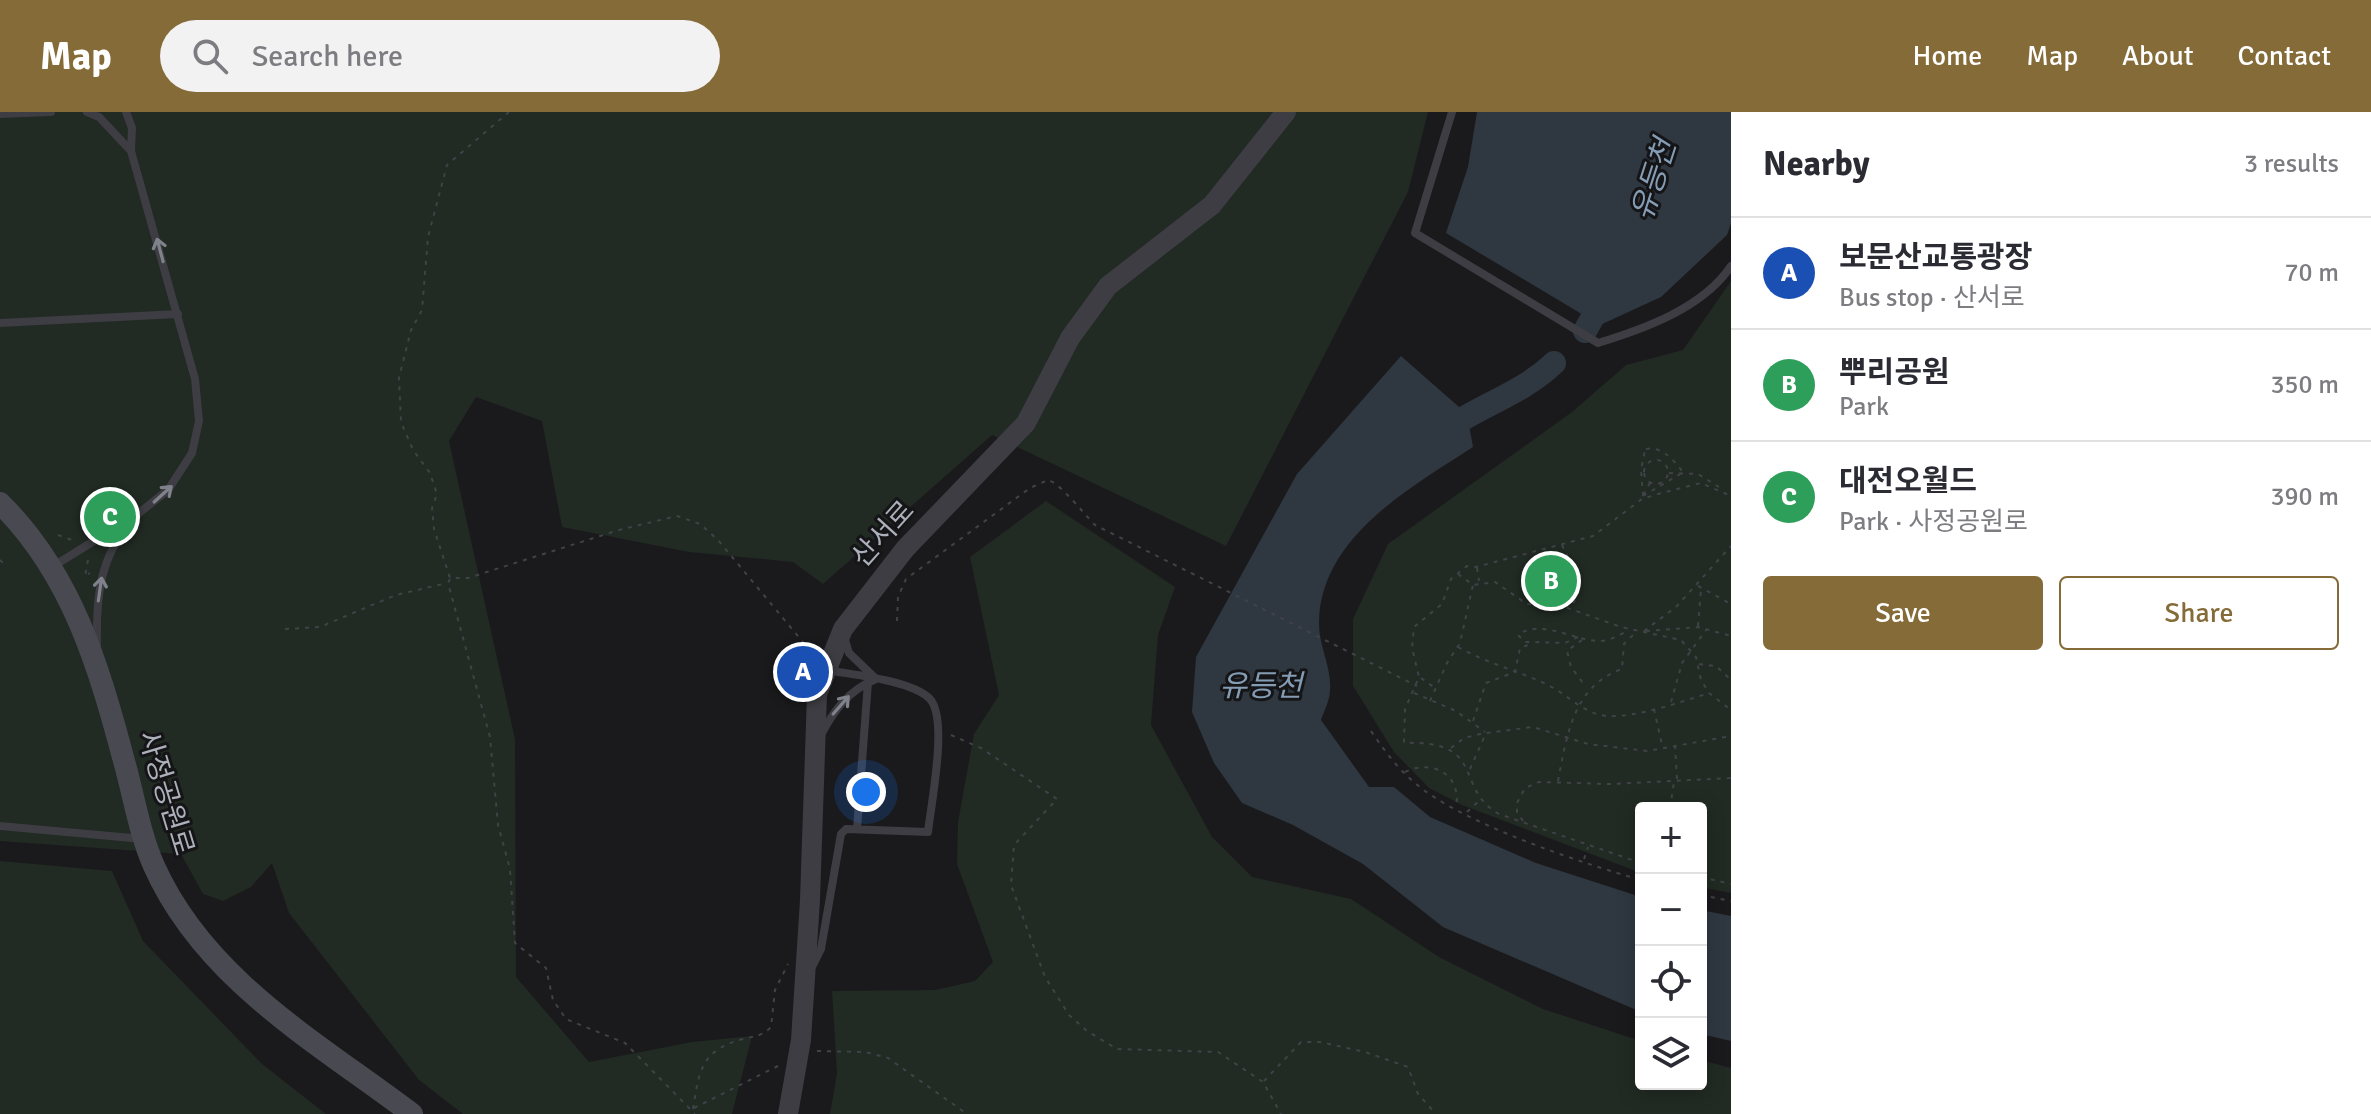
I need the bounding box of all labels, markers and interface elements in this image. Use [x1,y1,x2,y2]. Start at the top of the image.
search box [160,20,720,92]
text: Map [40,33,112,80]
icon: search [188,34,232,78]
text: Search here [252,38,403,75]
text: Home [1913,39,1982,73]
text: Map [2026,39,2078,73]
text: About [2122,39,2194,73]
text: Contact [2238,39,2331,73]
water label: 유등천 [1624,132,1685,225]
text: Nearby [1763,143,1870,185]
text: 3 results [2244,148,2339,180]
one-way arrow [152,237,167,263]
text: 보문산교통광장 [1839,239,2032,276]
text: A [1781,257,1797,289]
text: 70 m [2284,257,2339,289]
text: Bus stop · 산서로 [1839,282,2025,314]
text: 뿌리공원 [1839,354,1949,391]
text: B [1781,369,1797,401]
text: 350 m [2270,369,2339,401]
text: Park [1839,391,1889,423]
text: 대전오월드 [1839,463,1977,500]
text: C [1781,481,1797,513]
text: 390 m [2270,481,2339,513]
one-way arrow [152,485,172,503]
pin: C [84,487,136,547]
street label: 산서로 [845,494,921,574]
text: Park · 사정공원로 [1839,506,2028,538]
pin: B [1525,551,1577,611]
button: Save [1763,576,2043,650]
button: Share [2059,576,2339,650]
one-way arrow [93,577,108,602]
pin: A [777,642,829,702]
water label: 유등천 [1220,668,1306,705]
one-way arrow [832,696,850,716]
street label: 사정공원로 [131,726,201,860]
your location [846,772,886,812]
map controls [1635,802,1707,1090]
button: + [1635,802,1707,874]
button: − [1635,874,1707,946]
button: locate [1635,946,1707,1018]
button: layers [1635,1018,1707,1090]

